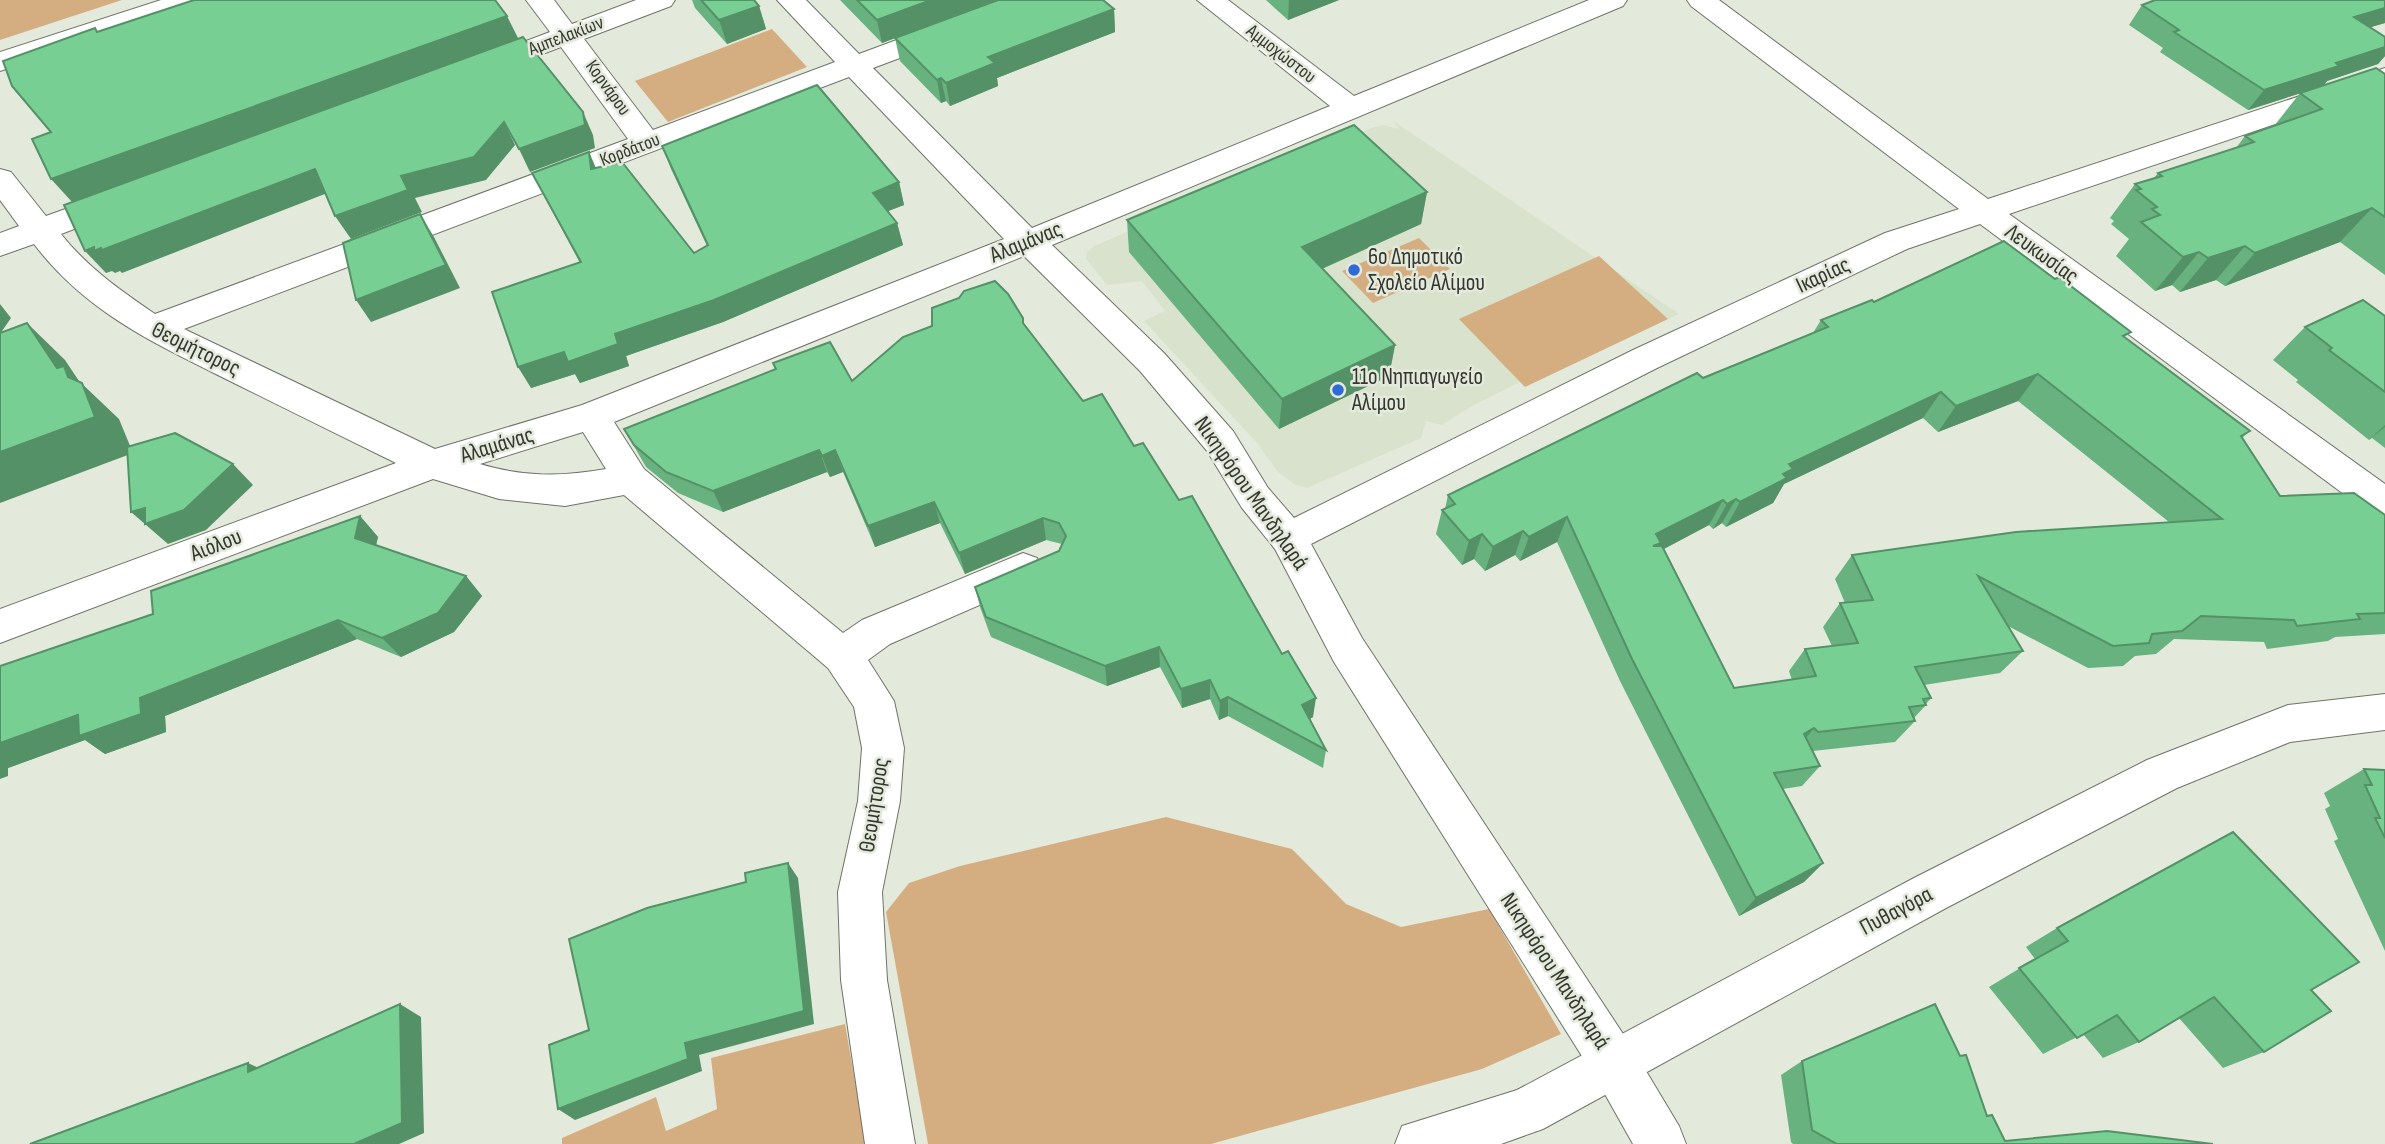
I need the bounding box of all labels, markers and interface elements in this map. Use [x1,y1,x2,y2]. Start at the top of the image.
street label: Αμπελακίων [524,11,607,61]
street label: Αμμοχώστου [1241,19,1321,88]
street label: Κορνάρου [580,56,636,120]
street label: Κορδάτου [597,128,663,172]
street label: Αλαμάνας [985,215,1066,269]
street label: Λευκωσίας [1999,217,2084,290]
place label: 6ο Δημοτικό Σχολείο Αλίμου [1368,243,1485,297]
street label: Ικαρίας [1792,250,1854,300]
marker: 6ο Δημοτικό Σχολείο Αλίμου [1346,262,1362,278]
street label: Θεομήτορος [147,315,245,383]
place label: 11ο Νηπιαγωγείο Αλίμου [1351,363,1483,417]
marker: 11ο Νηπιαγωγείο Αλίμου [1330,382,1346,398]
street label: Νικηφόρου Μανδηλαρά [1188,411,1315,575]
street label: Αλαμάνας [456,421,537,470]
street label: Αιόλου [185,522,246,568]
street label: Θεομήτορος [853,756,895,854]
street label: Πυθαγόρα [1855,880,1937,942]
street label: Νικηφόρου Μανδηλαρά [1494,887,1616,1055]

